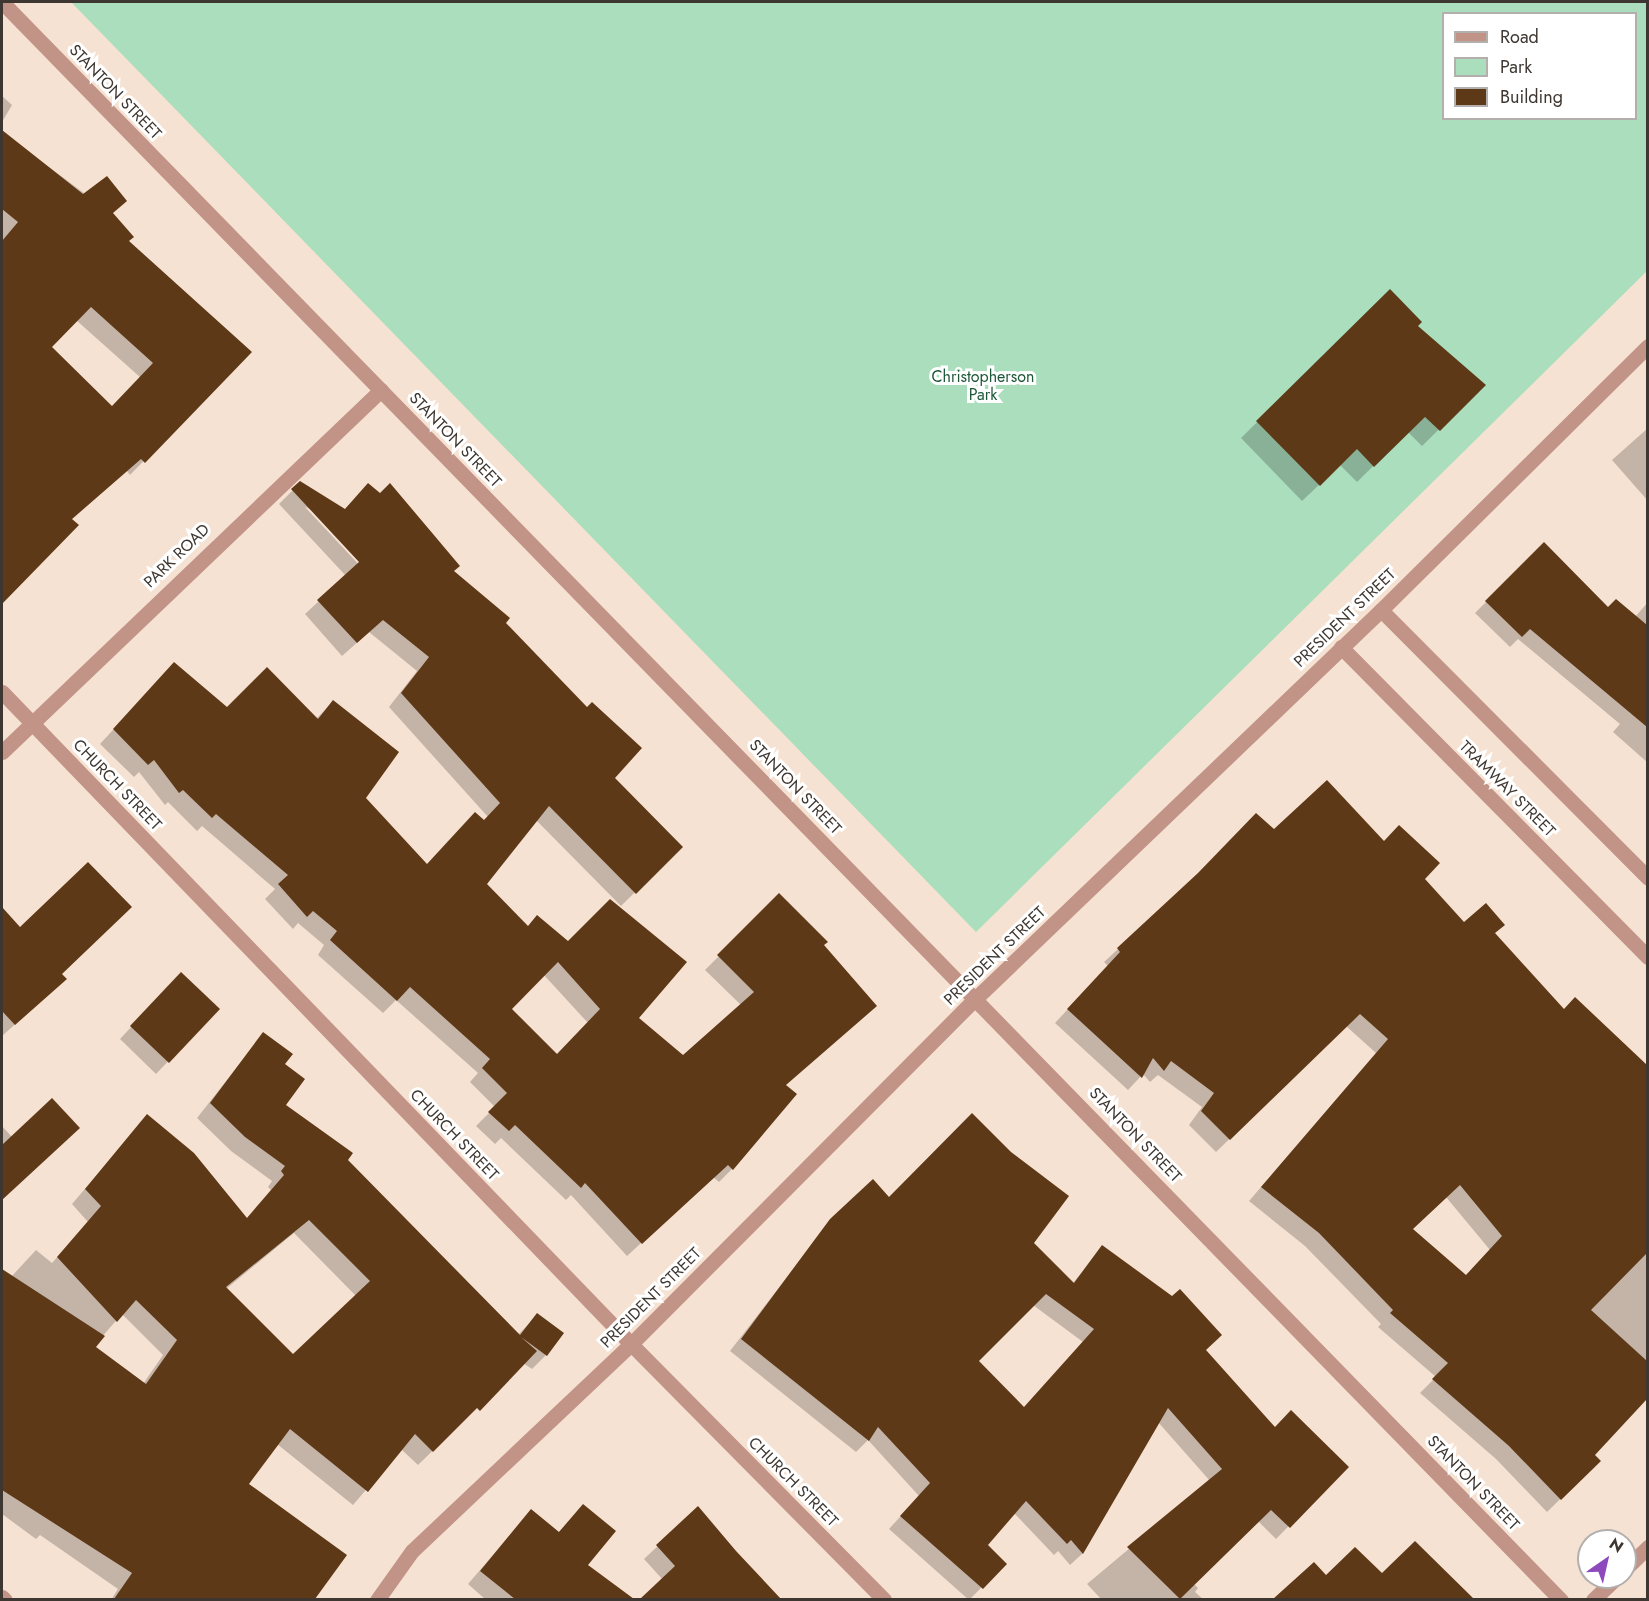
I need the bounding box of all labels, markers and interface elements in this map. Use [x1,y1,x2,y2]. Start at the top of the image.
legend [1442,12,1637,120]
text: Road [1500,24,1539,50]
street label: STANTON STREET [65,41,165,143]
text: Park [1500,54,1532,80]
text: Building [1500,84,1563,110]
park label: Christopherson Park [932,367,1034,405]
street label: STANTON STREET [405,389,505,491]
street label: PARK ROAD [140,520,214,592]
street label: PRESIDENT STREET [1290,565,1400,671]
street label: CHURCH STREET [69,736,165,834]
street label: STANTON STREET [745,736,845,838]
street label: TRAMWAY STREET [1455,737,1559,841]
street label: PRESIDENT STREET [940,903,1050,1009]
street label: STANTON STREET [1085,1084,1185,1186]
street label: CHURCH STREET [406,1086,502,1184]
street label: PRESIDENT STREET [597,1244,705,1352]
street label: STANTON STREET [1423,1432,1523,1534]
street label: CHURCH STREET [744,1433,842,1531]
north arrow [1577,1529,1637,1589]
text: N [1605,1532,1628,1558]

